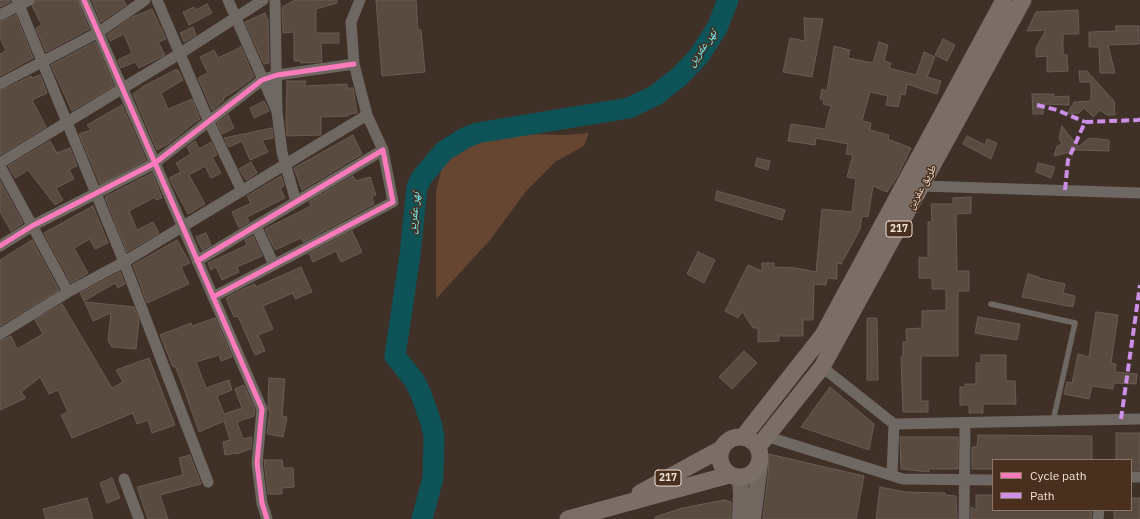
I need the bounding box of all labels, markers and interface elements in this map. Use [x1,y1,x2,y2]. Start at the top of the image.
water label: نهر عفرين [684,27,720,69]
street label: طريق عفرين [904,162,940,212]
water label: نهر عفرين [405,191,423,235]
road number: 217 [886,221,912,237]
legend [992,459,1132,511]
text: Cycle path [1030,468,1087,483]
road number: 217 [655,470,681,486]
text: Path [1030,488,1055,503]

